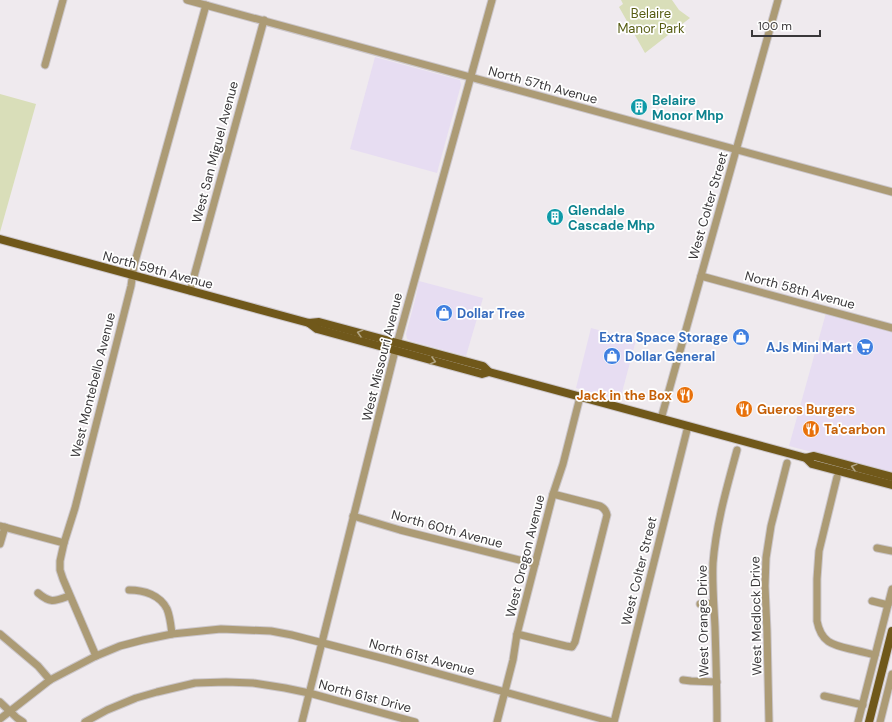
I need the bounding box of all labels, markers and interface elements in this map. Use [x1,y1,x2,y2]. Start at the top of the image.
park label: Belaire Manor Park [617,5,685,37]
scale bar [752,12,820,38]
text: 100 m [758,18,792,34]
street label: North 57th Avenue [487,62,599,108]
street label: West San Miguel Avenue [188,79,242,225]
place label: Belaire Monor Mhp [652,92,724,124]
building icon: Belaire Monor Mhp [629,97,649,117]
street label: West Colter Street [684,150,732,262]
place label: Glendale Cascade Mhp [568,202,655,234]
building icon: Glendale Cascade Mhp [545,207,565,227]
street label: North 59th Avenue [101,247,215,293]
street label: North 58th Avenue [743,267,857,313]
street label: West Missouri Avenue [358,291,406,423]
shop icon: Dollar Tree [434,303,454,323]
place label: Dollar Tree [457,305,525,322]
street label: West Montebello Avenue [67,311,119,459]
shop icon: Extra Space Storage [731,327,751,347]
one-way arrow [356,329,363,338]
place label: Extra Space Storage [599,329,728,346]
supermarket icon: AJs Mini Mart [855,337,875,357]
place label: AJs Mini Mart [766,339,852,356]
shop icon: Dollar General [602,346,622,366]
place label: Dollar General [625,348,715,365]
one-way arrow [429,356,436,365]
restaurant icon: Jack in the Box [675,385,695,405]
place label: Jack in the Box [576,387,673,404]
restaurant icon: Gueros Burgers [734,399,754,419]
place label: Gueros Burgers [757,401,855,418]
restaurant icon: Ta'carbon [801,419,821,439]
place label: Ta'carbon [824,421,885,438]
one-way arrow [851,463,858,472]
street label: West Oregon Avenue [502,493,548,619]
street label: North 60th Avenue [389,506,505,552]
street label: West Colter Street [617,515,661,627]
street label: West Medlock Drive [746,556,766,676]
street label: West Orange Drive [694,565,712,677]
street label: North 61st Avenue [367,635,477,679]
street label: North 61st Drive [317,675,413,717]

